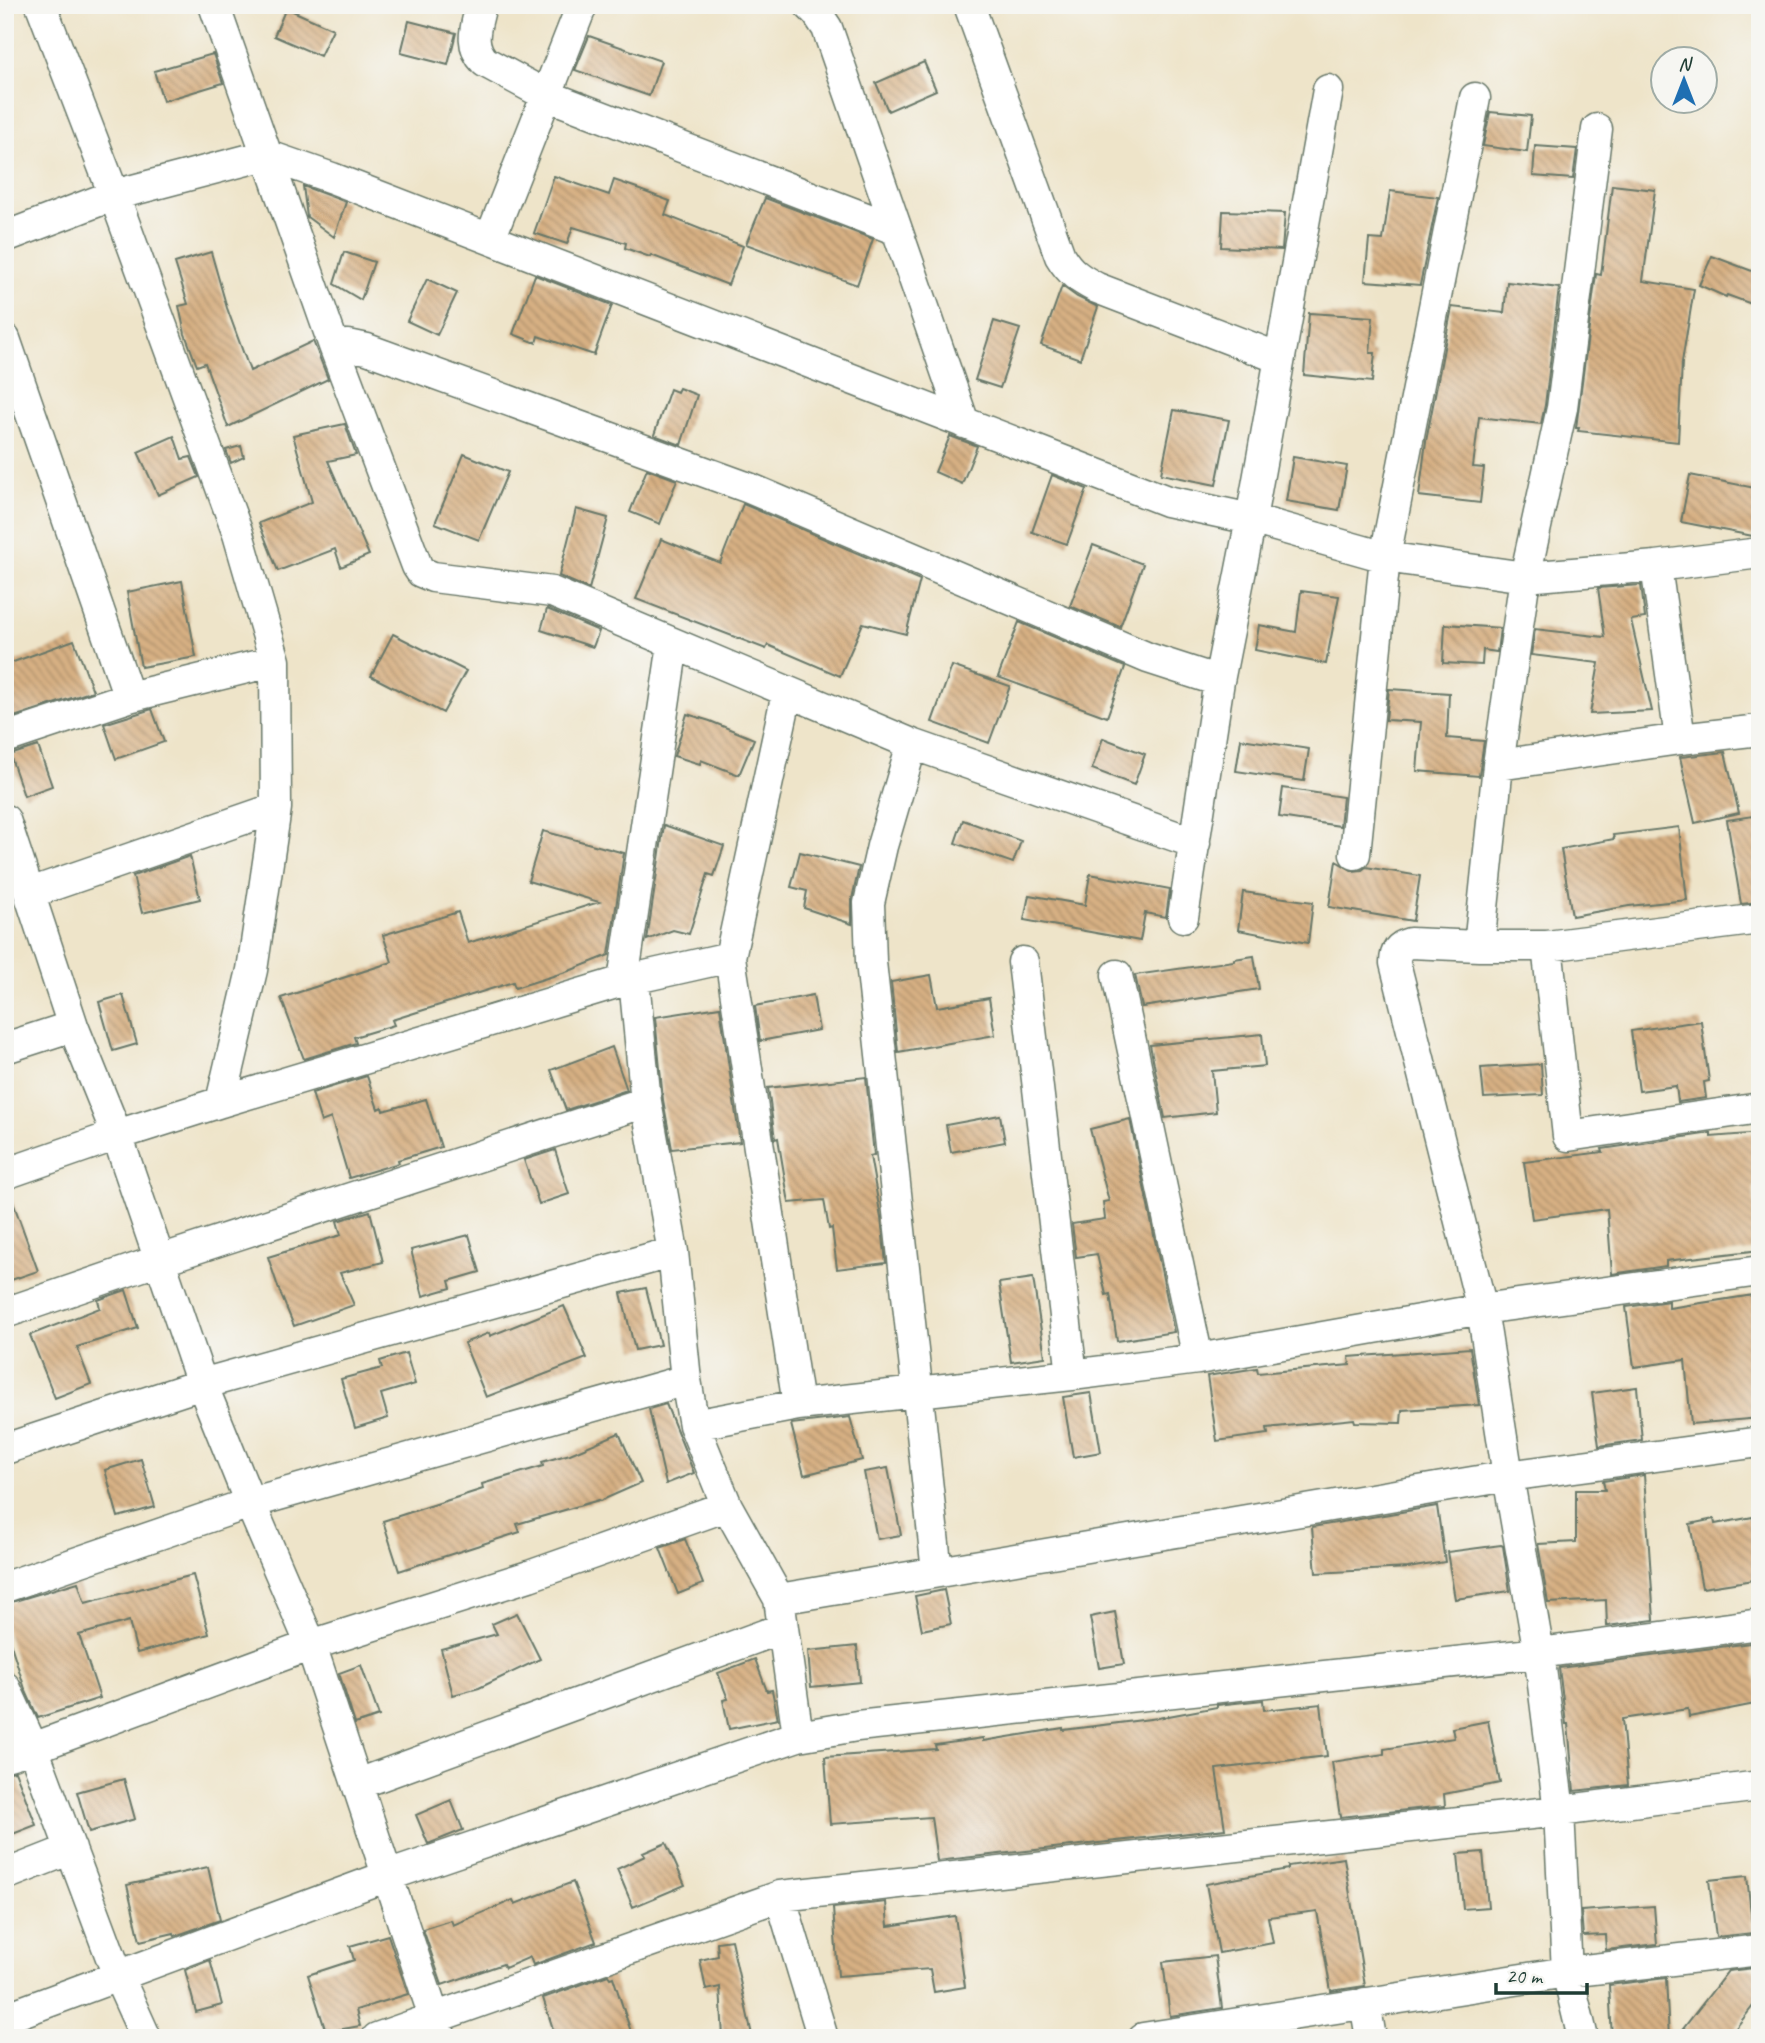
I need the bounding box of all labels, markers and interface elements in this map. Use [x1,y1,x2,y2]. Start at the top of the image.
north arrow [1650,46,1720,116]
text: N [1678,52,1693,76]
scale bar [1496,1952,1586,1996]
text: 20 m [1506,1963,1544,1989]

